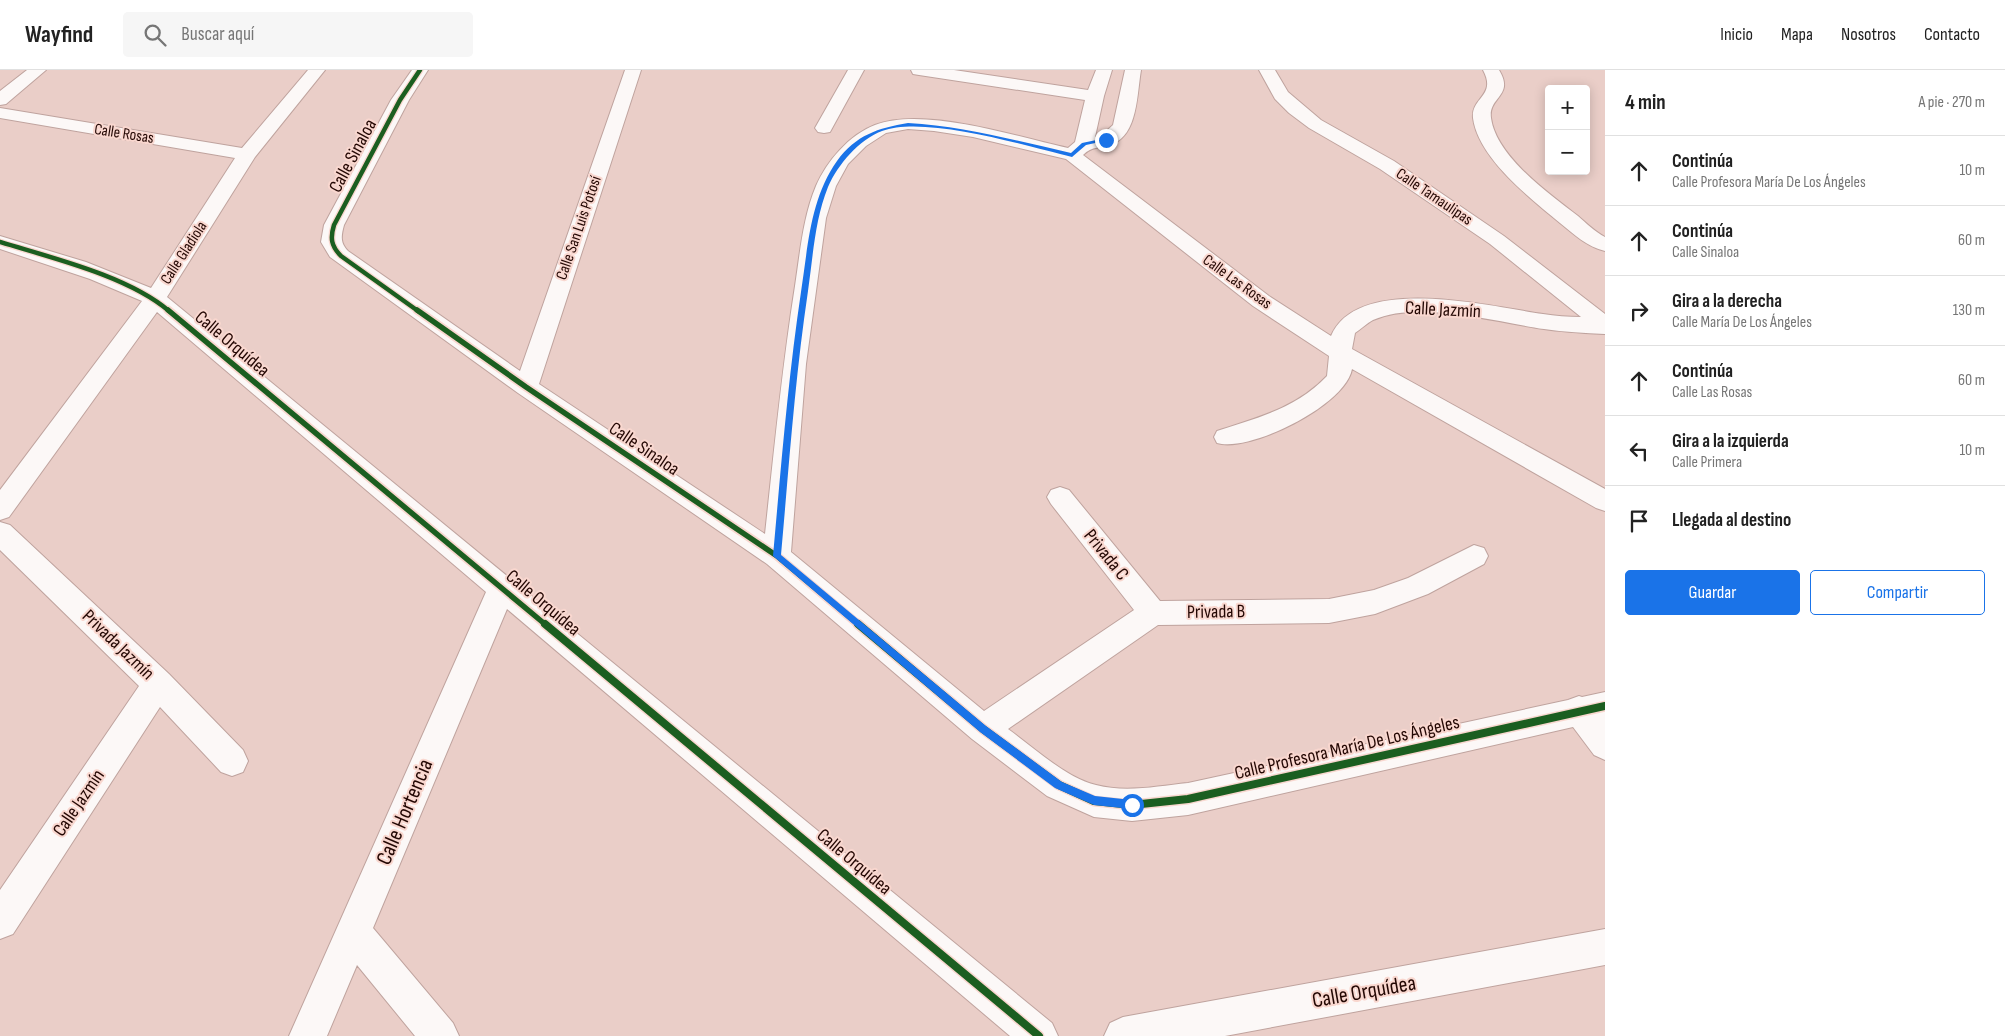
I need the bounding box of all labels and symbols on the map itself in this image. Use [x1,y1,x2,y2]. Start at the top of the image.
street label: Calle Sinaloa [324,115,382,197]
street label: Calle Rosas [93,120,155,148]
route end [1095,129,1118,152]
street label: Calle Tamaulipas [1392,164,1476,230]
street label: Calle San Luis Potosí [552,174,606,282]
street label: Calle Gladiola [157,218,211,288]
street label: Calle Las Rosas [1199,251,1275,313]
street label: Calle Jazmín [1405,297,1481,323]
street label: Calle Orquídea [190,306,274,382]
street label: Calle Sinaloa [605,417,683,481]
street label: Privada C [1079,525,1133,585]
street label: Calle Orquídea [501,565,585,641]
street label: Privada B [1187,600,1245,624]
street label: Privada Jazmín [77,605,159,685]
street label: Calle Profesora María De Los Ángeles [1232,711,1462,785]
street label: Calle Hortencia [371,755,439,869]
street label: Calle Jazmín [48,765,110,841]
route start [1121,794,1144,817]
street label: Calle Orquídea [812,824,896,900]
street label: Calle Orquídea [1310,970,1418,1014]

